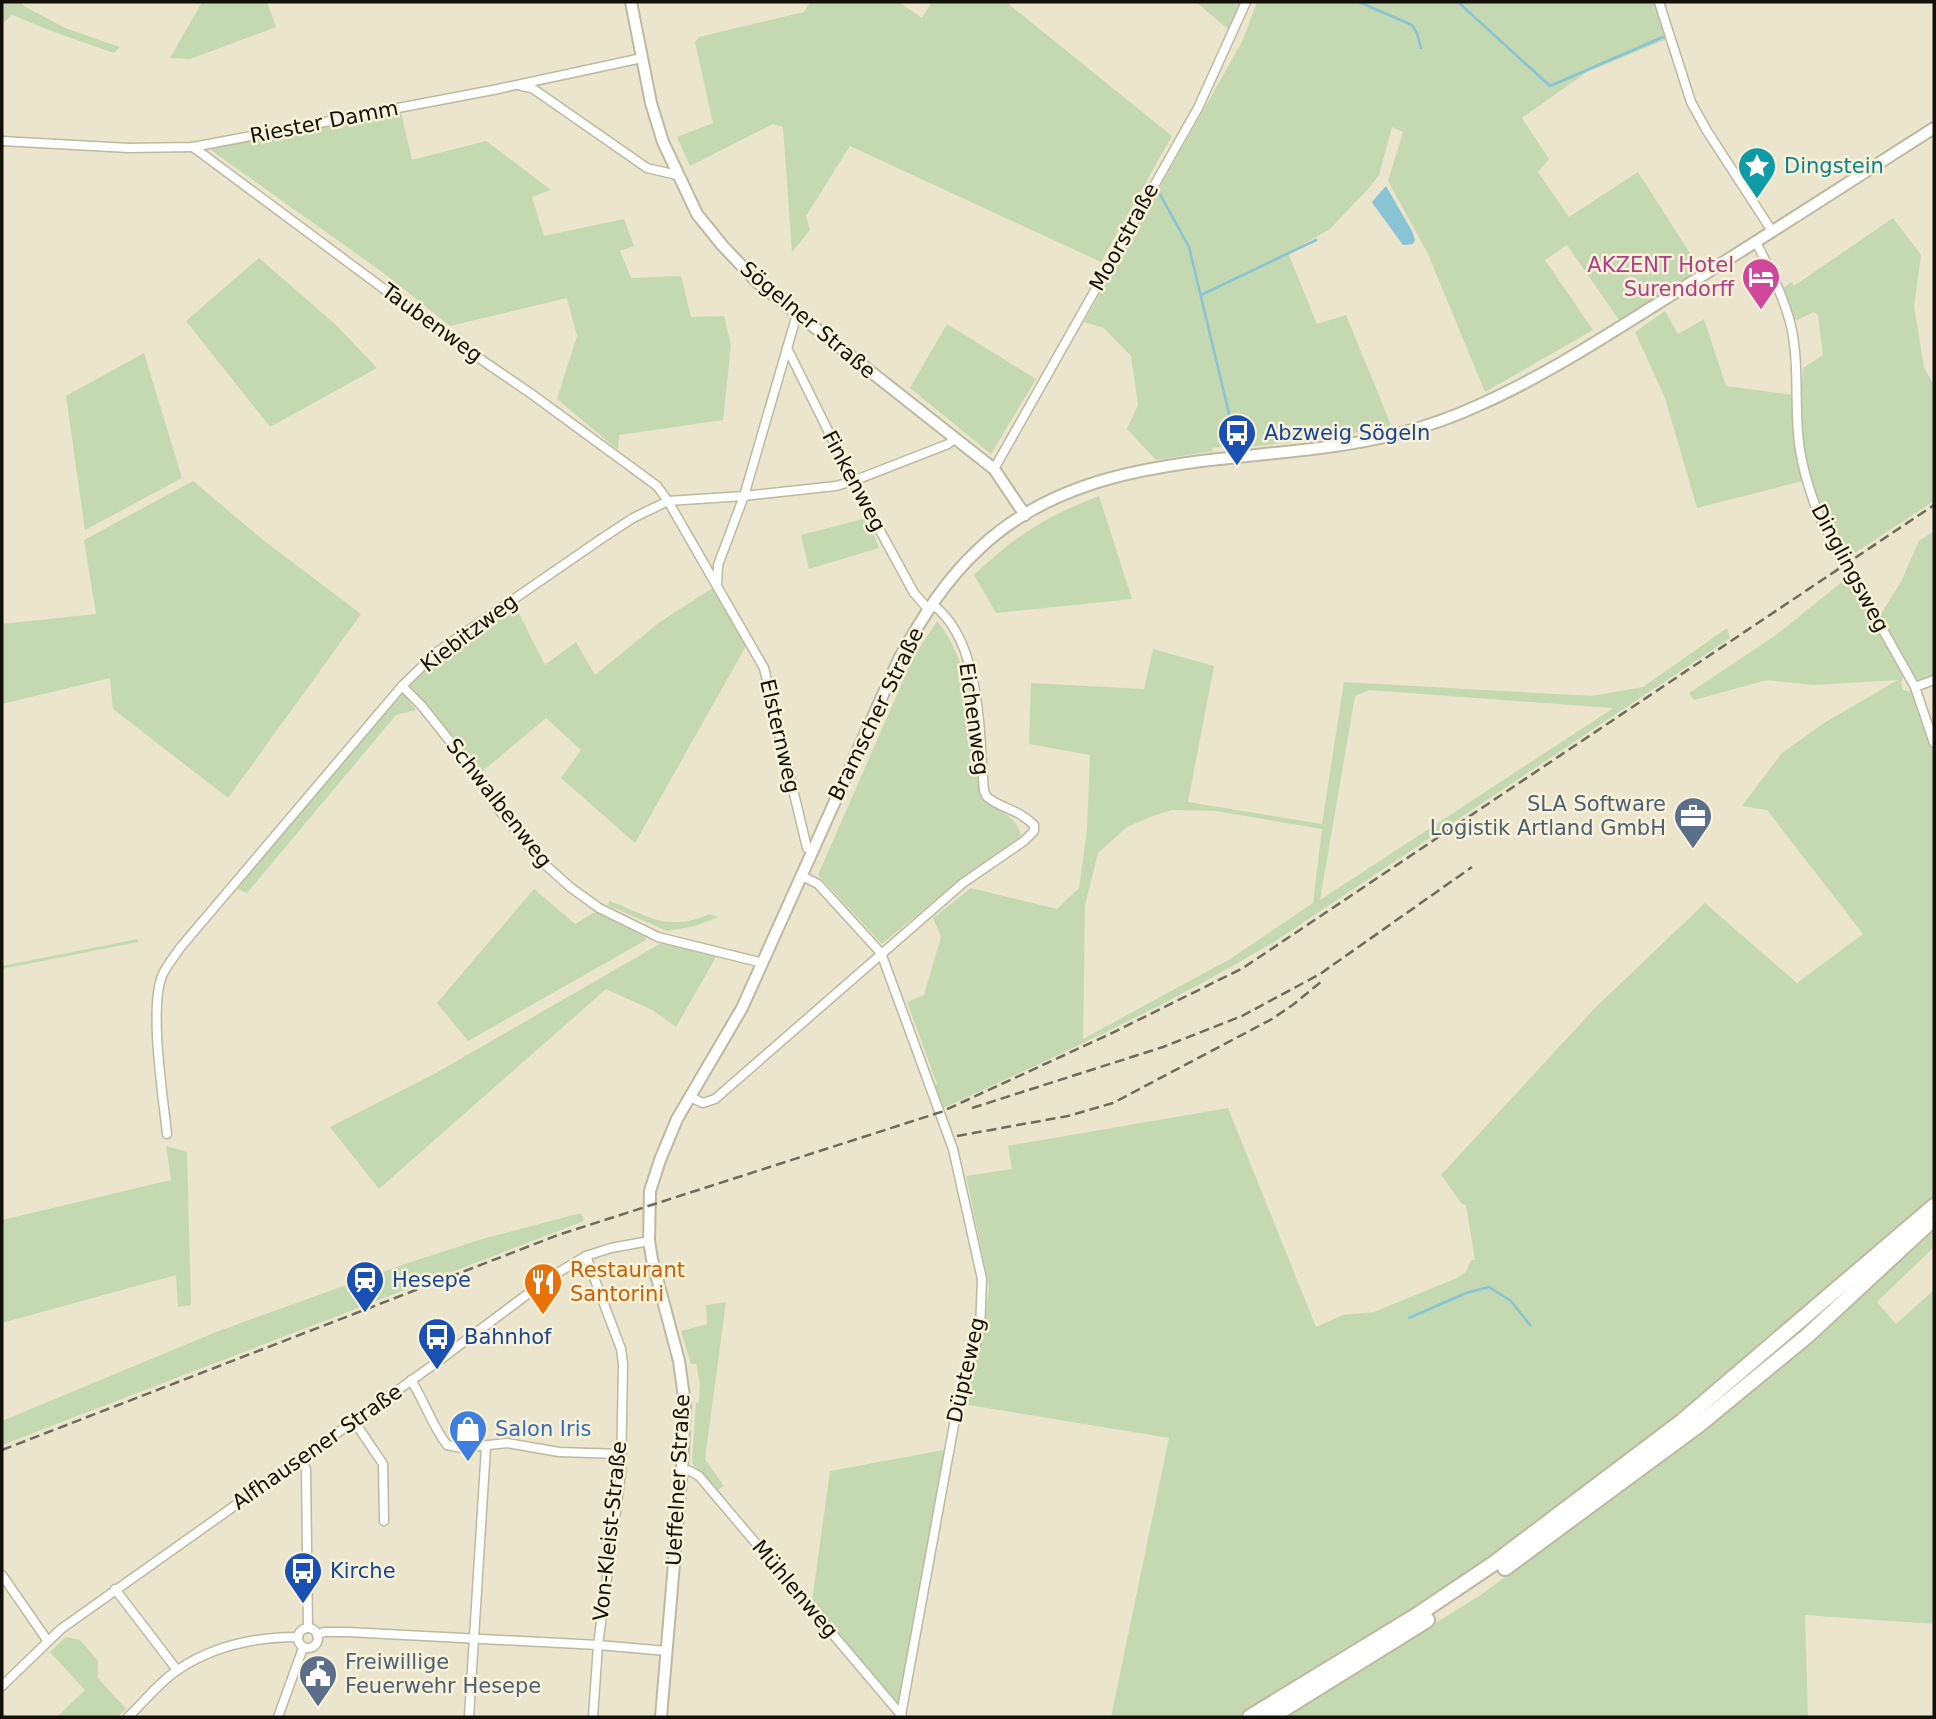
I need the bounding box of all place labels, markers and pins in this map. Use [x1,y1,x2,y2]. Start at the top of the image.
place icon: Dingstein [1736,145,1778,200]
place label: Dingstein [1784,154,1884,178]
place label: AKZENT Hotel Surendorff [1587,253,1735,301]
hotel icon: AKZENT Hotel Surendorff [1740,256,1782,311]
bus stop icon: Abzweig Sögeln [1216,412,1258,467]
place label: Abzweig Sögeln [1264,421,1430,445]
place label: SLA Software Logistik Artland GmbH [1430,792,1666,840]
office icon: SLA Software Logistik Artland GmbH [1672,795,1714,850]
place label: Restaurant Santorini [570,1258,685,1306]
station icon: Hesepe [344,1259,386,1314]
restaurant icon: Restaurant Santorini [522,1261,564,1316]
place label: Hesepe [392,1268,471,1292]
bus stop icon: Bahnhof [416,1316,458,1371]
place label: Bahnhof [464,1325,552,1349]
shop icon: Salon Iris [447,1408,489,1463]
place label: Salon Iris [495,1417,591,1441]
bus stop icon: Kirche [282,1550,324,1605]
place label: Kirche [330,1559,396,1583]
place label: Freiwillige Feuerwehr Hesepe [345,1650,541,1698]
public building icon: Freiwillige Feuerwehr Hesepe [297,1653,339,1708]

